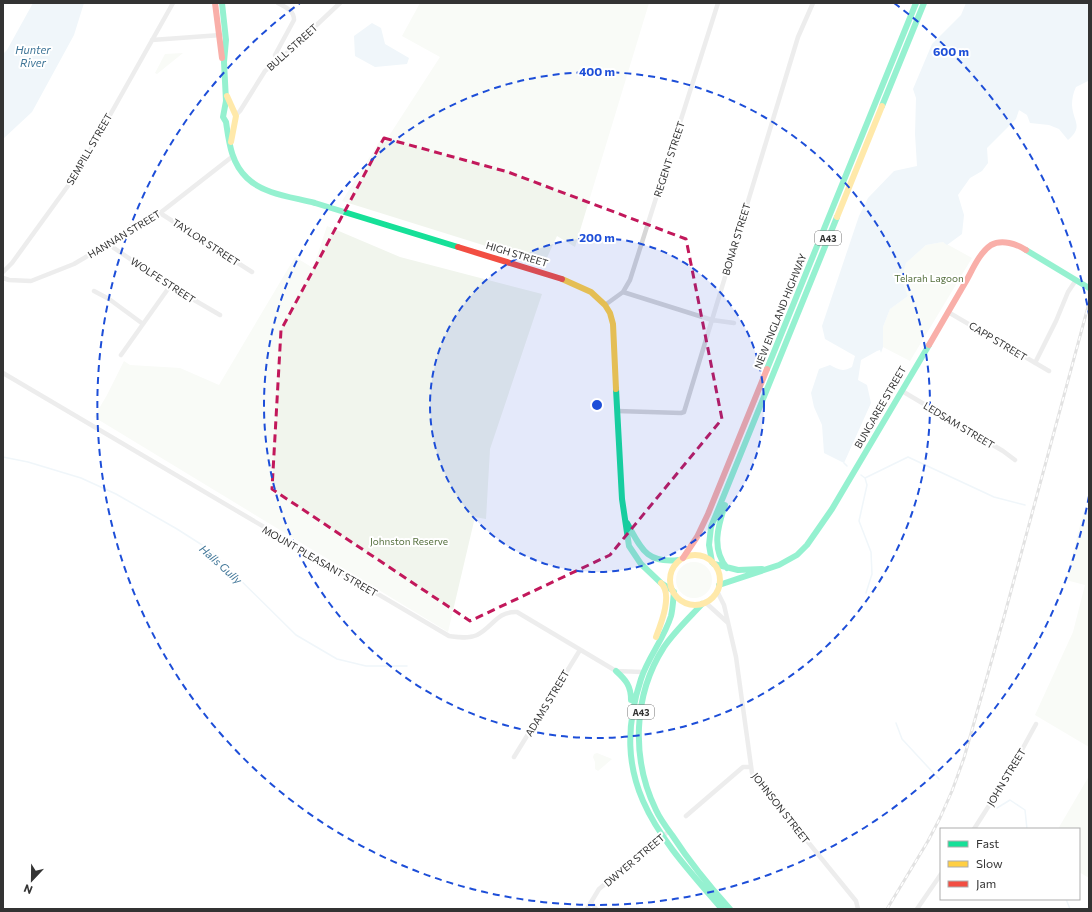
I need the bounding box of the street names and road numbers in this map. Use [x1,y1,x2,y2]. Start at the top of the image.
street label: BULL STREET [264,21,320,73]
street label: SEMPILL STREET [64,110,115,187]
street label: REGENT STREET [651,119,687,198]
street label: BONAR STREET [719,201,753,277]
street label: HANNAN STREET [85,207,163,261]
street label: TAYLOR STREET [170,216,242,268]
road number: A43 [815,231,841,245]
street label: HIGH STREET [485,239,550,269]
street label: NEW ENGLAND HIGHWAY [751,251,809,370]
street label: WOLFE STREET [128,255,198,306]
street label: CAPP STREET [967,319,1030,363]
street label: BUNGAREE STREET [852,363,909,450]
street label: LEDSAM STREET [921,399,997,451]
street label: MOUNT PLEASANT STREET [260,523,380,599]
street label: ADAMS STREET [522,667,572,738]
road number: A43 [628,705,654,719]
street label: JOHN STREET [984,745,1028,808]
street label: JOHNSON STREET [750,770,813,846]
street label: DWYER STREET [601,831,667,889]

